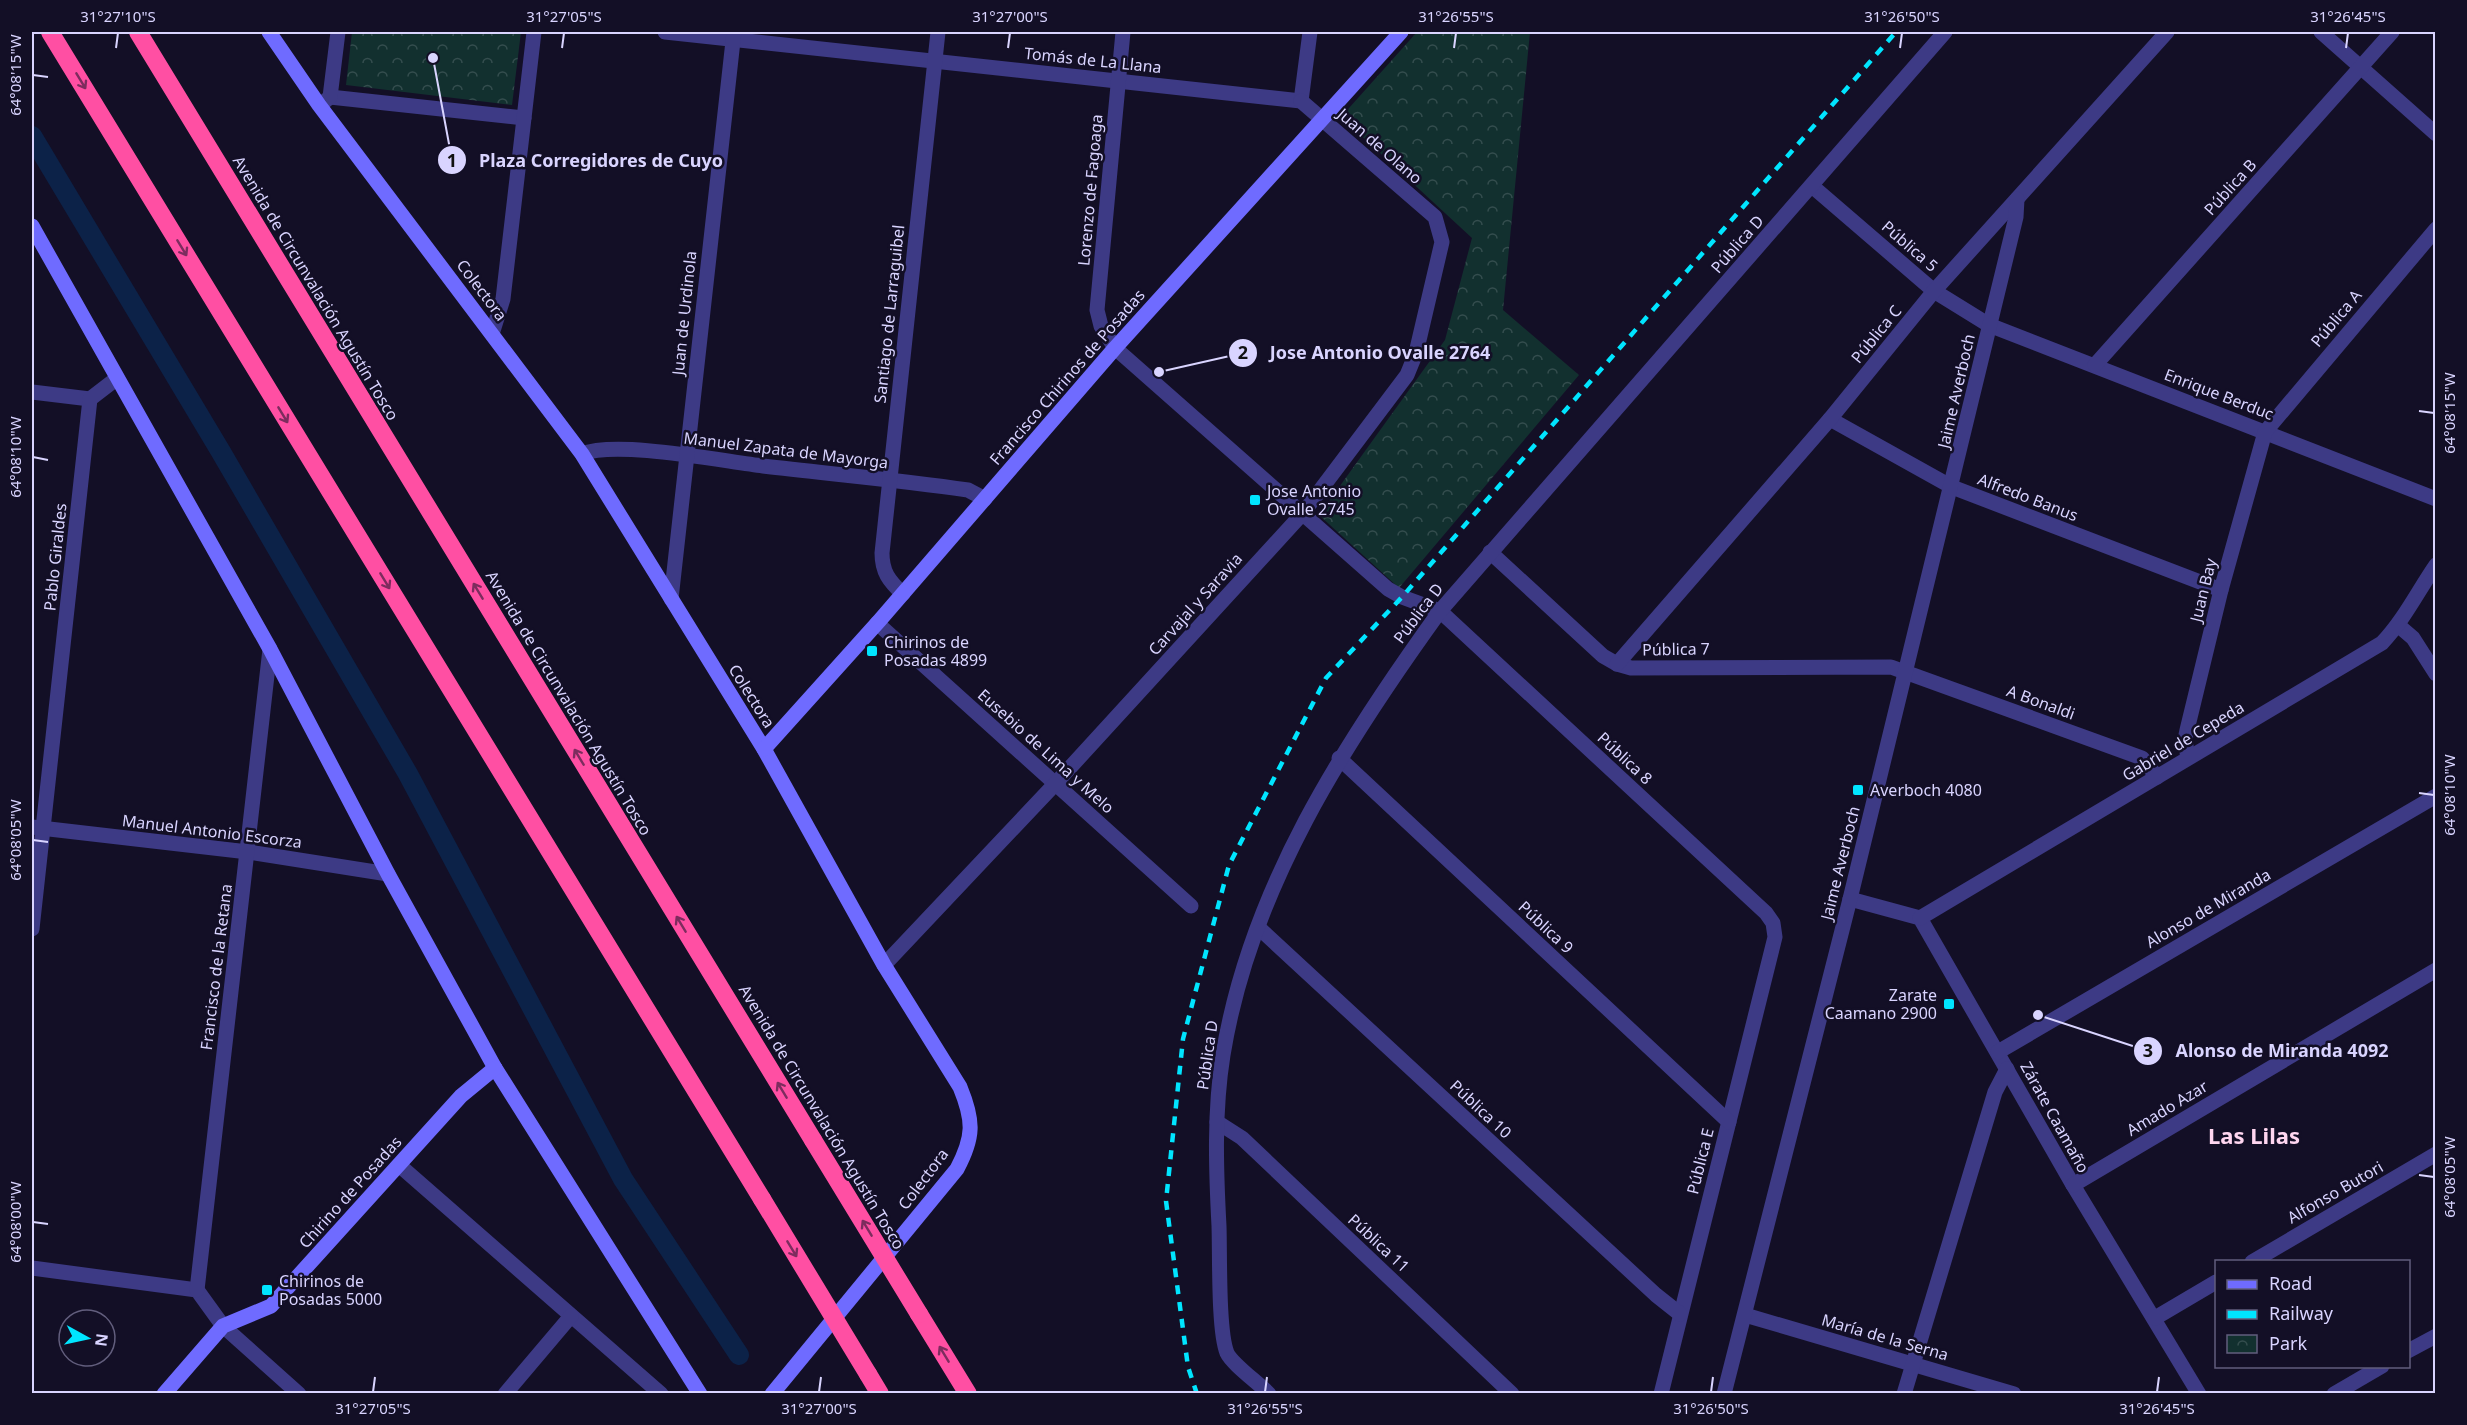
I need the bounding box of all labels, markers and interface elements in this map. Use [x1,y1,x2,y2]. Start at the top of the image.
text: 31°27'10"S [80,6,156,26]
text: 31°27'05"S [526,6,602,26]
text: 31°27'00"S [972,6,1048,26]
text: 31°26'55"S [1418,6,1494,26]
text: 31°26'50"S [1864,6,1940,26]
text: 31°26'45"S [2310,6,2386,26]
text: 64°08'15"W [5,34,25,116]
street label: Tomás de La Llana [1023,42,1163,78]
one-way arrow [74,73,87,90]
street label: Juan de Olano [1331,102,1427,189]
street label: Lorenzo de Fagoaga [1072,113,1108,267]
callout: Plaza Corregidores de Cuyo [437,142,735,178]
text: 1 [447,148,457,172]
text: Plaza Corregidores de Cuyo [479,148,723,172]
street label: Avenida de Circunvalación Agustín Tosco [228,152,404,424]
street label: Pública B [2199,154,2261,220]
street label: Pública D [1706,210,1768,278]
street label: Pública 5 [1877,216,1943,276]
street label: Santiago de Larraguibel [869,224,909,404]
one-way arrow [176,239,188,256]
street label: Juan de Urdinola [666,250,701,378]
street label: Colectora [452,255,512,325]
street label: Francisco Chirinos de Posadas [984,284,1150,470]
street label: Pública A [2305,284,2367,351]
street label: Pública C [1846,300,1906,368]
street label: Jaime Averboch [1932,332,1980,452]
callout: Jose Antonio Ovalle 2764 [1228,335,1502,371]
text: 2 [1238,340,1248,364]
text: Jose Antonio Ovalle 2764 [1268,340,1490,364]
street label: Enrique Berduc [2161,363,2277,425]
text: 64°08'15"W [2439,372,2459,454]
one-way arrow [278,406,290,423]
text: 64°08'10"W [5,416,25,498]
street label: Manuel Zapata de Mayorga [682,427,890,473]
street label: Alfredo Banus [1975,468,2081,526]
place label: Jose Antonio Ovalle 2745 [1265,480,1361,520]
marker: Jose Antonio Ovalle 2745 [1248,493,1262,507]
street label: Pablo Giraldes [38,502,72,612]
street label: Carvajal y Saravia [1143,548,1247,660]
street label: Juan Bay [2184,555,2222,626]
street label: Avenida de Circunvalación Agustín Tosco [481,567,657,839]
one-way arrow [379,572,391,589]
street label: Pública D [1388,578,1448,648]
one-way arrow [471,583,483,600]
place label: Chirinos de Posadas 4899 [884,631,987,671]
street label: Pública 7 [1642,637,1710,661]
marker: Chirinos de Posadas 4899 [865,644,879,658]
street label: Colectora [724,660,780,732]
street label: A Bonaldi [2004,679,2078,725]
street label: Eusebio de Lima y Melo [973,684,1119,818]
street label: Gabriel de Cepeda [2118,696,2248,786]
street label: Pública 8 [1593,727,1657,789]
one-way arrow [573,749,585,766]
text: 64°08'10"W [2439,754,2459,836]
place label: Averboch 4080 [1870,779,1982,801]
marker: Averboch 4080 [1851,783,1865,797]
text: 64°08'05"W [5,799,25,881]
street label: Jaime Averboch [1815,804,1865,924]
street label: Manuel Antonio Escorza [121,809,303,853]
street label: Alonso de Miranda [2141,863,2275,953]
street label: Francisco de la Retana [195,883,237,1051]
street label: Pública 9 [1514,896,1578,958]
one-way arrow [674,916,686,933]
street label: Avenida de Circunvalación Agustín Tosco [734,981,910,1253]
place label: Zarate Caamano 2900 [1825,984,1937,1024]
marker: Zarate Caamano 2900 [1942,997,1956,1011]
street label: Pública D [1191,1019,1223,1091]
callout: Alonso de Miranda 4092 [2133,1033,2400,1069]
text: 3 [2143,1038,2153,1062]
text: Alonso de Miranda 4092 [2175,1038,2389,1062]
street label: Zárate Caamaño [2015,1057,2095,1177]
street label: Pública 10 [1445,1075,1517,1143]
street label: Amado Azar [2122,1075,2212,1141]
one-way arrow [776,1082,788,1099]
district label: Las Lilas [2208,1120,2300,1150]
street label: Pública E [1681,1126,1719,1196]
street label: Chirino de Posadas [294,1131,406,1253]
text: 64°08'05"W [2439,1136,2459,1218]
street label: Colectora [893,1144,953,1214]
street label: Alfonso Butori [2283,1156,2387,1228]
text: 64°08'00"W [5,1181,25,1263]
street label: Pública 11 [1343,1209,1415,1277]
one-way arrow [861,1220,873,1237]
one-way arrow [787,1240,799,1257]
legend [2215,1260,2410,1368]
place label: Chirinos de Posadas 5000 [279,1270,382,1310]
text: Road [2269,1271,2312,1295]
marker: Chirinos de Posadas 5000 [260,1283,274,1297]
text: Railway [2269,1301,2334,1325]
north arrow [57,1308,117,1368]
street label: María de la Serna [1819,1308,1951,1366]
text: Park [2269,1331,2307,1355]
text: N [90,1332,114,1348]
one-way arrow [937,1346,949,1363]
text: 31°27'05"S [335,1398,411,1418]
text: 31°27'00"S [781,1398,857,1418]
text: 31°26'55"S [1227,1398,1303,1418]
text: 31°26'50"S [1673,1398,1749,1418]
text: 31°26'45"S [2119,1398,2195,1418]

